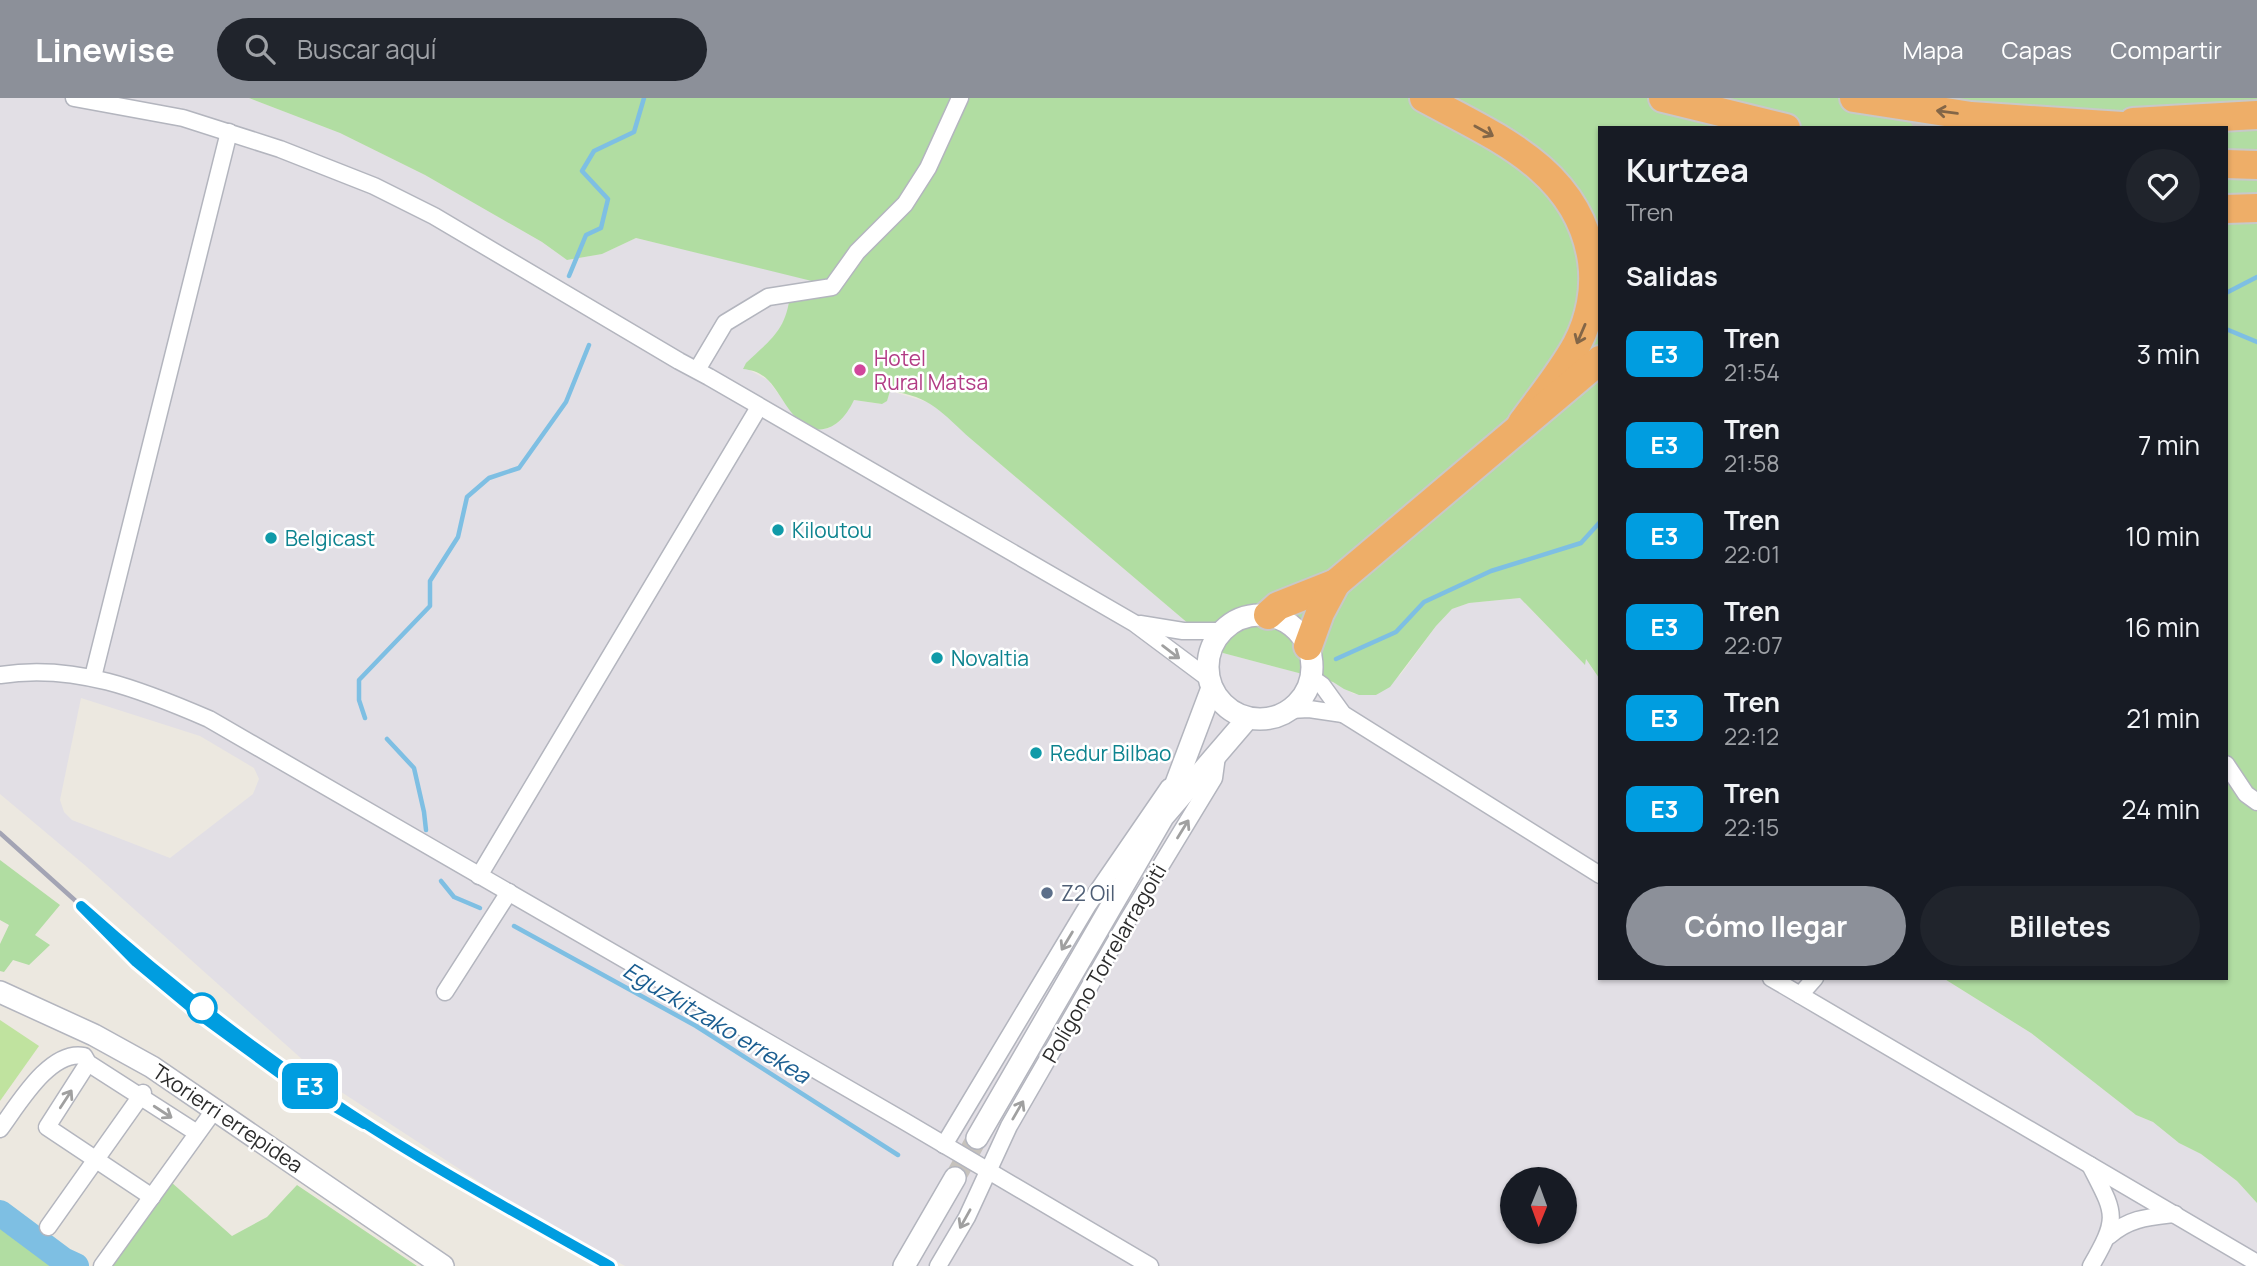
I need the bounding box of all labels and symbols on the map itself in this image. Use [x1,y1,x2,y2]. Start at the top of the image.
one-way arrow [1936,106,1959,119]
one-way arrow [1473,124,1493,138]
one-way arrow [1574,323,1587,344]
place label: Hotel Rural Matsa [874,344,988,396]
marker: Hotel Rural Matsa [852,362,868,378]
place label: Kiloutou [792,516,872,544]
marker: Kiloutou [770,522,786,538]
place label: Belgicast [285,524,375,552]
marker: Belgicast [263,530,279,546]
place label: Novaltia [951,644,1029,672]
one-way arrow [1162,644,1180,659]
marker: Novaltia [929,650,945,666]
place label: Redur Bilbao [1050,739,1171,767]
marker: Redur Bilbao [1028,745,1044,761]
one-way arrow [1176,819,1190,839]
street label: Polígono Torrelarragoiti [1036,858,1172,1068]
place label: Z2 Oil [1061,879,1115,907]
marker: Z2 Oil [1039,885,1055,901]
one-way arrow [1060,930,1074,950]
water label: Eguzkitzako errekea [618,954,817,1091]
unlabelled marker [187,993,217,1023]
street label: Txorierri errepidea [147,1057,309,1179]
line badge: E3 [278,1063,342,1109]
one-way arrow [60,1089,74,1109]
one-way arrow [1012,1100,1026,1120]
one-way arrow [153,1104,172,1119]
north arrow [1500,1167,1577,1244]
one-way arrow [958,1209,972,1229]

